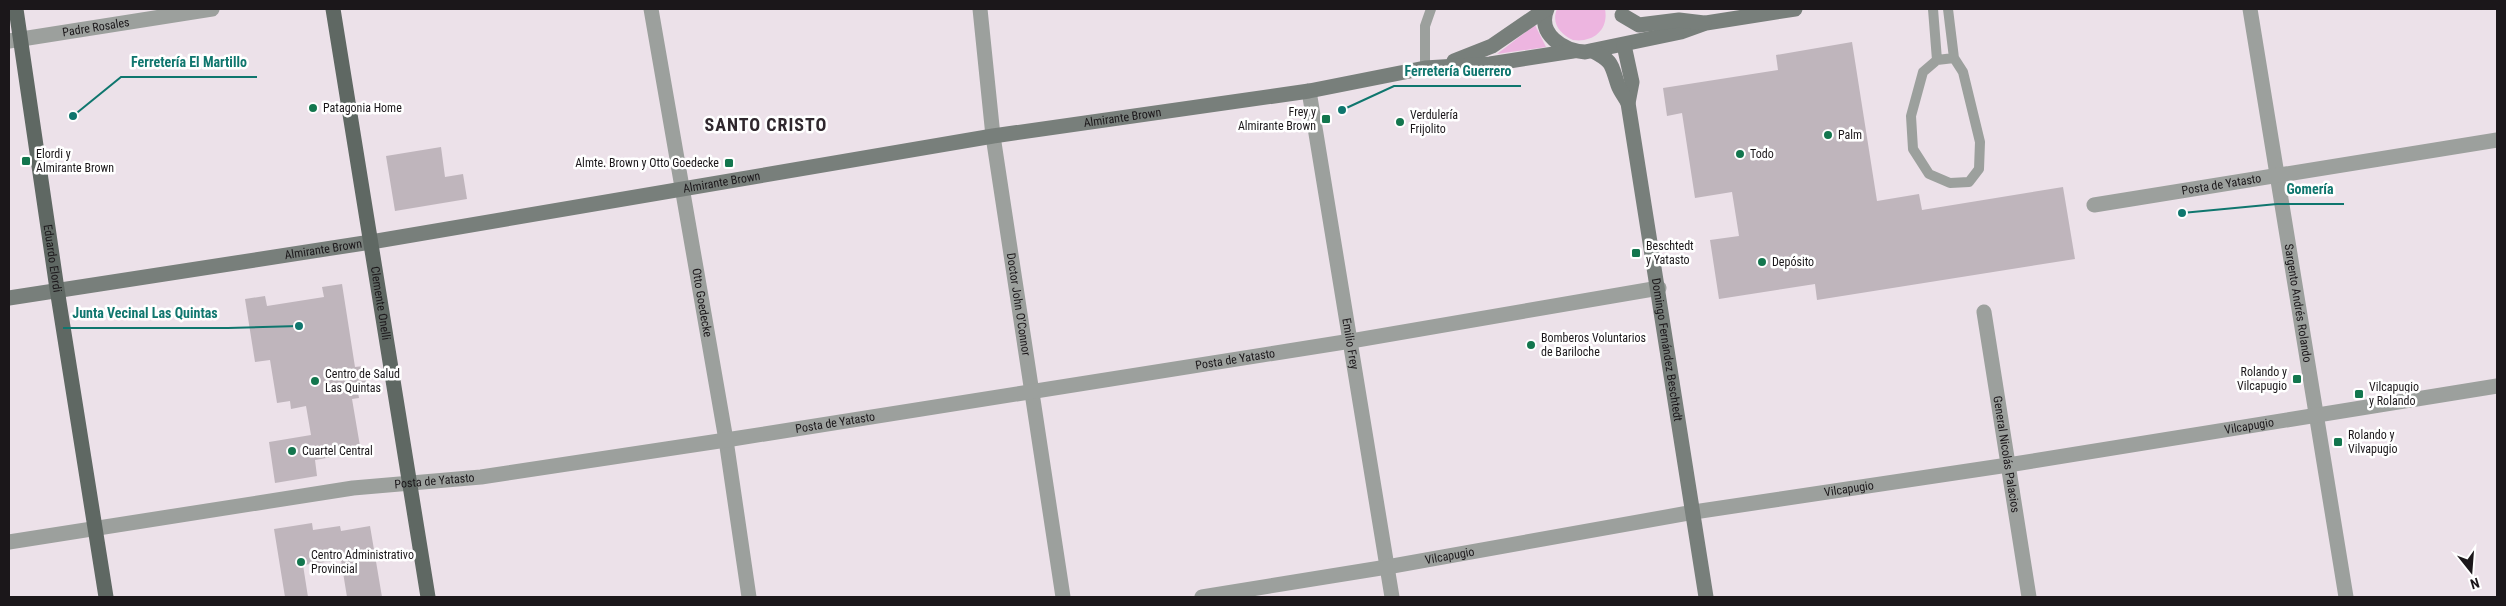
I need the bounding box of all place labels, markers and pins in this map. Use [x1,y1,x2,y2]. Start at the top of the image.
callout: Ferretería El Martillo [121,48,257,77]
callout: Ferretería Guerrero [1394,57,1521,86]
place label: Patagonia Home [323,101,402,115]
marker: Patagonia Home [307,102,319,114]
place label: Frey y Almirante Brown [1238,105,1316,133]
place label: Verdulería Frijolito [1410,108,1458,136]
marker: Frey y Almirante Brown [1320,113,1332,125]
marker: Verdulería Frijolito [1394,116,1406,128]
place label: Palm [1838,128,1862,142]
marker: Palm [1822,129,1834,141]
place label: Elordi y Almirante Brown [36,147,114,175]
place label: Todo [1750,147,1774,161]
marker: Todo [1734,148,1746,160]
marker: Elordi y Almirante Brown [20,155,32,167]
place label: Almte. Brown y Otto Goedecke [575,156,719,170]
marker: Almte. Brown y Otto Goedecke [723,157,735,169]
callout: Gomería [2277,175,2344,204]
place label: Beschtedt y Yatasto [1646,239,1694,267]
marker: Beschtedt y Yatasto [1630,247,1642,259]
place label: Depósito [1772,255,1814,269]
marker: Depósito [1756,256,1768,268]
callout: Junta Vecinal Las Quintas [63,299,228,328]
place label: Bomberos Voluntarios de Bariloche [1541,331,1646,359]
marker: Bomberos Voluntarios de Bariloche [1525,339,1537,351]
place label: Rolando y Vilcapugio [2237,365,2287,393]
place label: Centro de Salud Las Quintas [325,367,400,395]
marker: Rolando y Vilcapugio [2291,373,2303,385]
marker: Centro de Salud Las Quintas [309,375,321,387]
place label: Vilcapugio y Rolando [2369,380,2419,408]
marker: Vilcapugio y Rolando [2353,388,2365,400]
place label: Rolando y Vilvapugio [2348,428,2397,456]
marker: Rolando y Vilvapugio [2332,436,2344,448]
place label: Cuartel Central [302,444,373,458]
marker: Cuartel Central [286,445,298,457]
place label: Centro Administrativo Provincial [311,548,414,576]
marker: Centro Administrativo Provincial [295,556,307,568]

